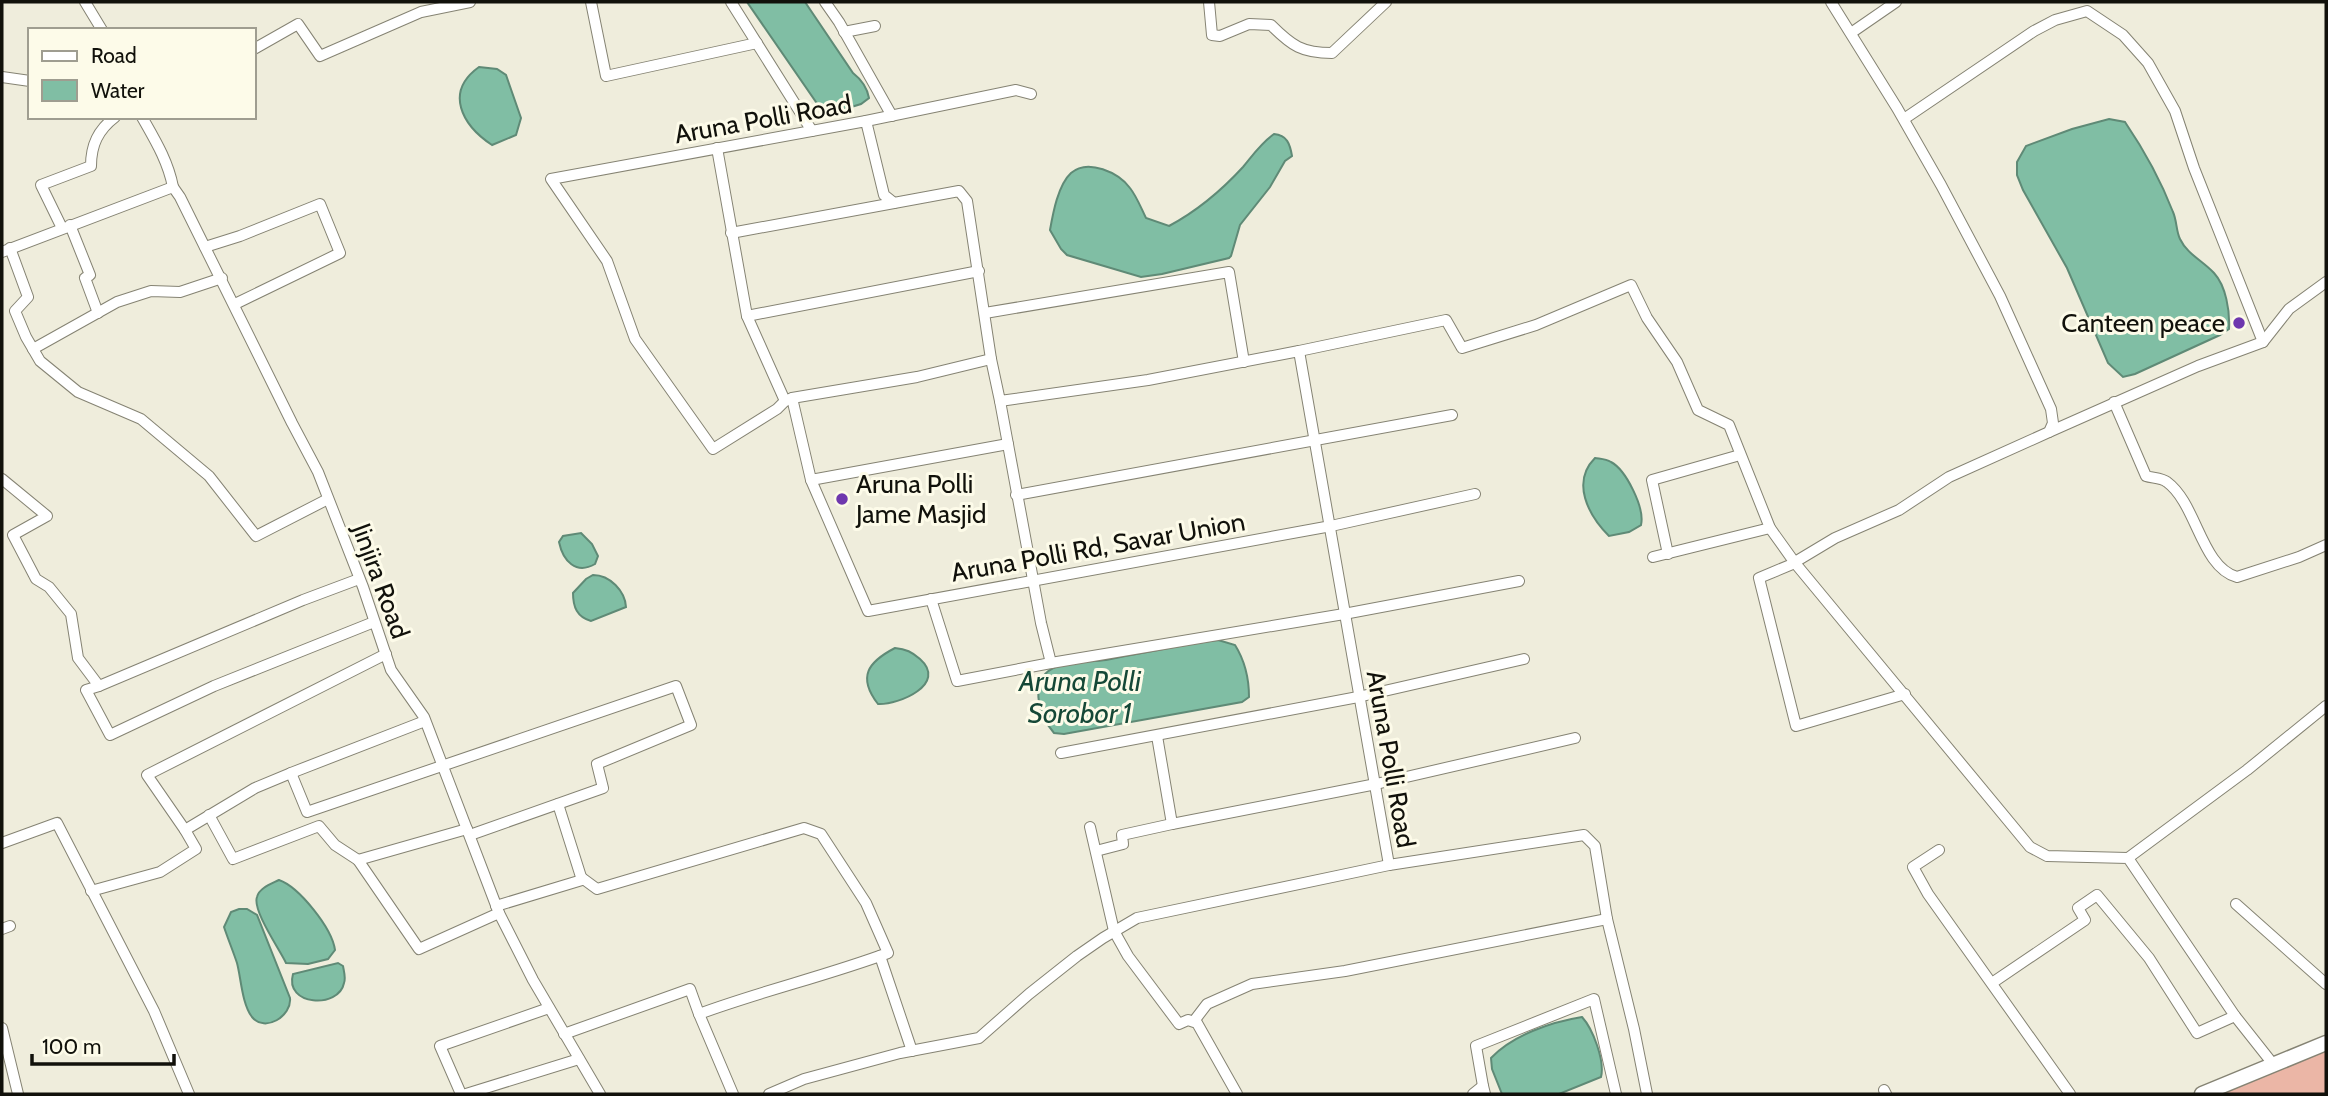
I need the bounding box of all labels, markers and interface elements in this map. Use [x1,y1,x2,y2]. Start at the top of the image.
legend [28,28,256,119]
text: Road [91,43,137,68]
text: Water [91,78,145,103]
street label: Aruna Polli Road [672,88,854,150]
place label: Canteen peace [2061,307,2225,339]
marker: Canteen peace [2231,315,2247,331]
place label: Aruna Polli Jame Masjid [855,468,986,530]
marker: Aruna Polli Jame Masjid [834,491,850,507]
street label: Aruna Polli Rd, Savar Union [949,505,1247,589]
street label: Jinjira Road [345,518,417,643]
water label: Aruna Polli Sorobor 1 [1017,664,1142,730]
street label: Aruna Polli Road [1360,668,1422,850]
scale bar [32,1023,173,1066]
text: 100 m [42,1034,101,1059]

